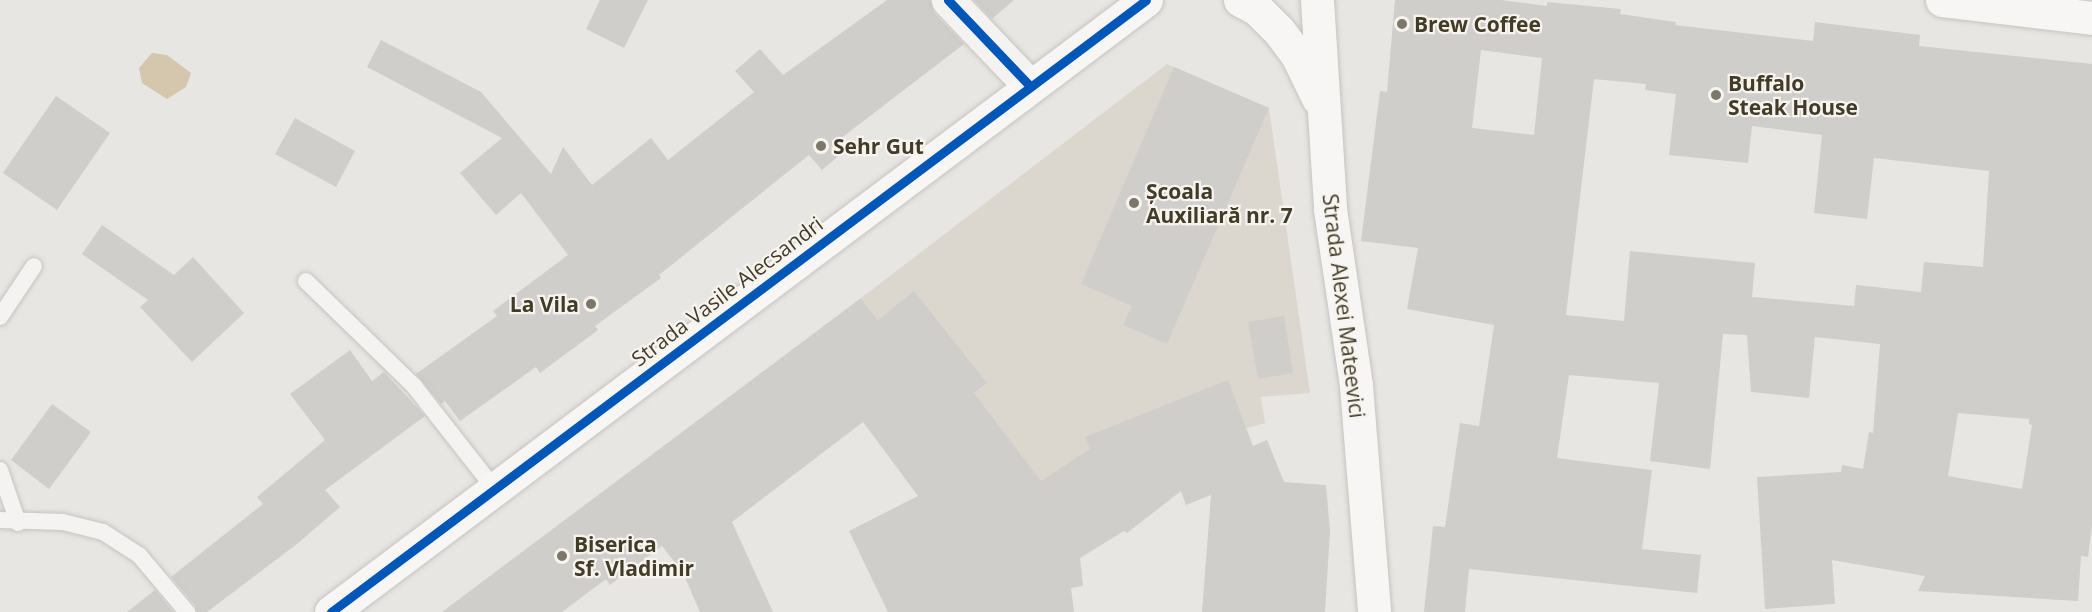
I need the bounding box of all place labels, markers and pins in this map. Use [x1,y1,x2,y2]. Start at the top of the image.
place label: Brew Coffee [1414,11,1541,37]
marker: Brew Coffee [1395,17,1409,31]
place label: Buffalo Steak House [1728,70,1858,120]
marker: Buffalo Steak House [1709,88,1723,102]
place label: Sehr Gut [833,133,924,159]
marker: Sehr Gut [814,139,828,153]
place label: Școala Auxiliară nr. 7 [1146,178,1293,228]
marker: Școala Auxiliară nr. 7 [1127,196,1141,210]
place label: La Vila [510,291,579,317]
marker: La Vila [584,297,598,311]
place label: Biserica Sf. Vladimir [574,531,694,581]
marker: Biserica Sf. Vladimir [555,549,569,563]

